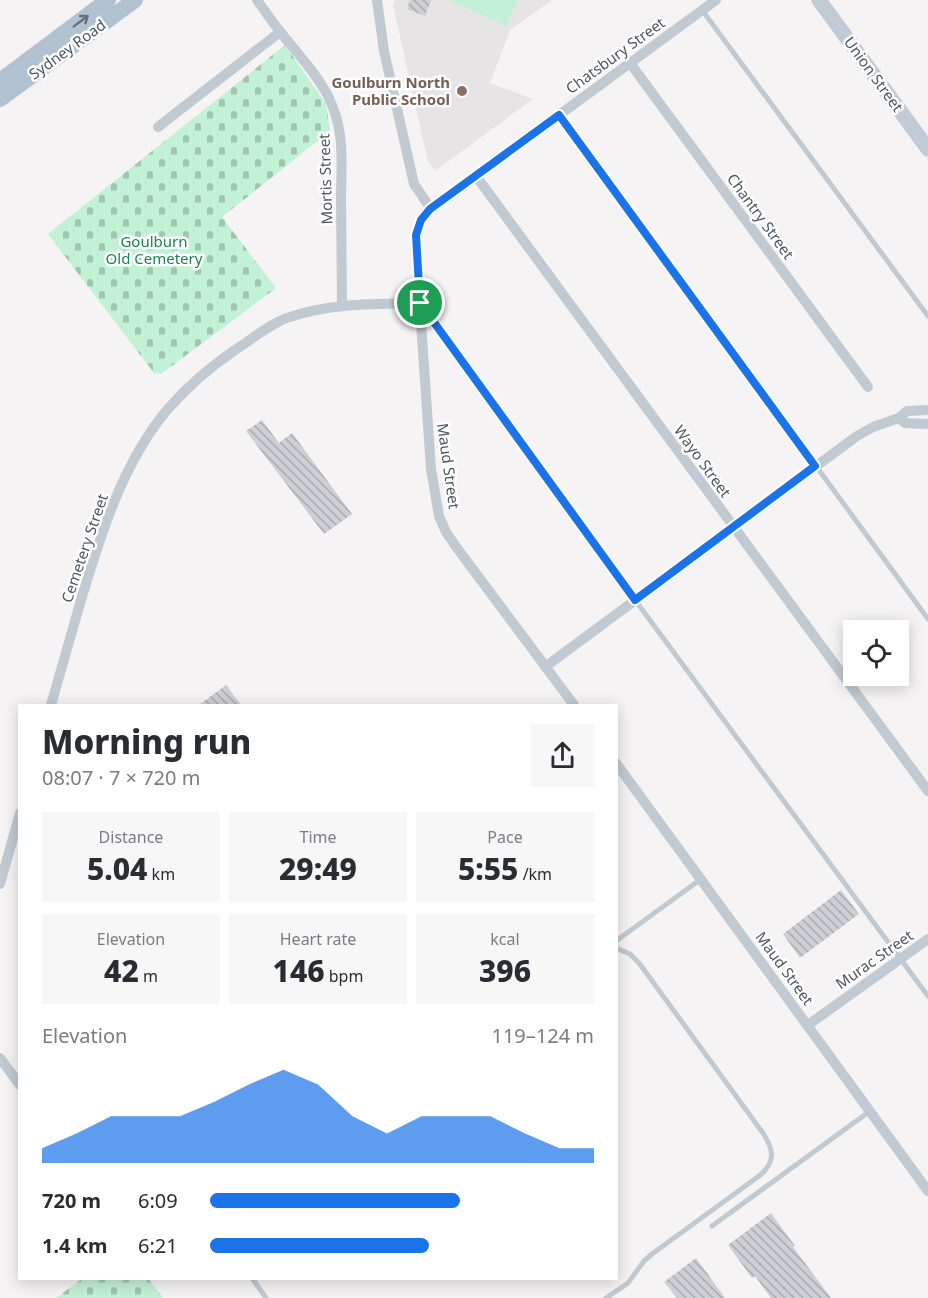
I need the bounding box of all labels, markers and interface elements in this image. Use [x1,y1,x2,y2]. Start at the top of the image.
street label: Chatsbury Street [561,12,669,98]
street label: Sydney Road [25,14,109,84]
one-way arrow [72,14,88,27]
street label: Union Street [840,32,908,116]
place label: Goulburn North Public School [331,72,450,109]
marker: Goulburn North Public School [455,84,469,98]
street label: Mortis Street [313,133,337,225]
street label: Chantry Street [723,169,799,263]
park label: Goulburn Old Cemetery [106,231,203,268]
pin [394,277,445,328]
icon: arrive [403,286,436,319]
street label: Wayo Street [670,421,736,502]
street label: Maud Street [433,422,465,511]
street label: Cemetery Street [56,490,112,605]
map controls [843,620,909,686]
button: locate [843,620,909,686]
text: Morning run [42,719,251,764]
button: share [531,724,594,787]
text: 08:07 · 7 × 720 m [42,764,200,791]
text: Distance [99,826,163,848]
text: Time [299,826,337,848]
text: Pace [487,826,523,848]
text: 5.04 [87,848,147,889]
text: 29:49 [279,848,357,889]
text: 5:55 [458,848,518,889]
text: km [147,863,175,885]
text: /km [518,863,552,885]
street label: Murac Street [831,925,917,993]
street label: Maud Street [752,927,819,1009]
text: Elevation [97,928,165,950]
text: Heart rate [280,928,356,950]
text: kcal [490,928,520,950]
text: 42 [104,950,139,991]
text: 146 [273,950,325,991]
text: 396 [479,950,531,991]
text: m [139,965,158,987]
text: bpm [325,965,363,987]
text: Elevation [42,1022,127,1049]
text: 119–124 m [491,1022,594,1049]
text: 720 m [42,1187,101,1214]
text: 6:09 [138,1187,178,1214]
text: 1.4 km [42,1232,108,1259]
text: 6:21 [138,1232,178,1259]

